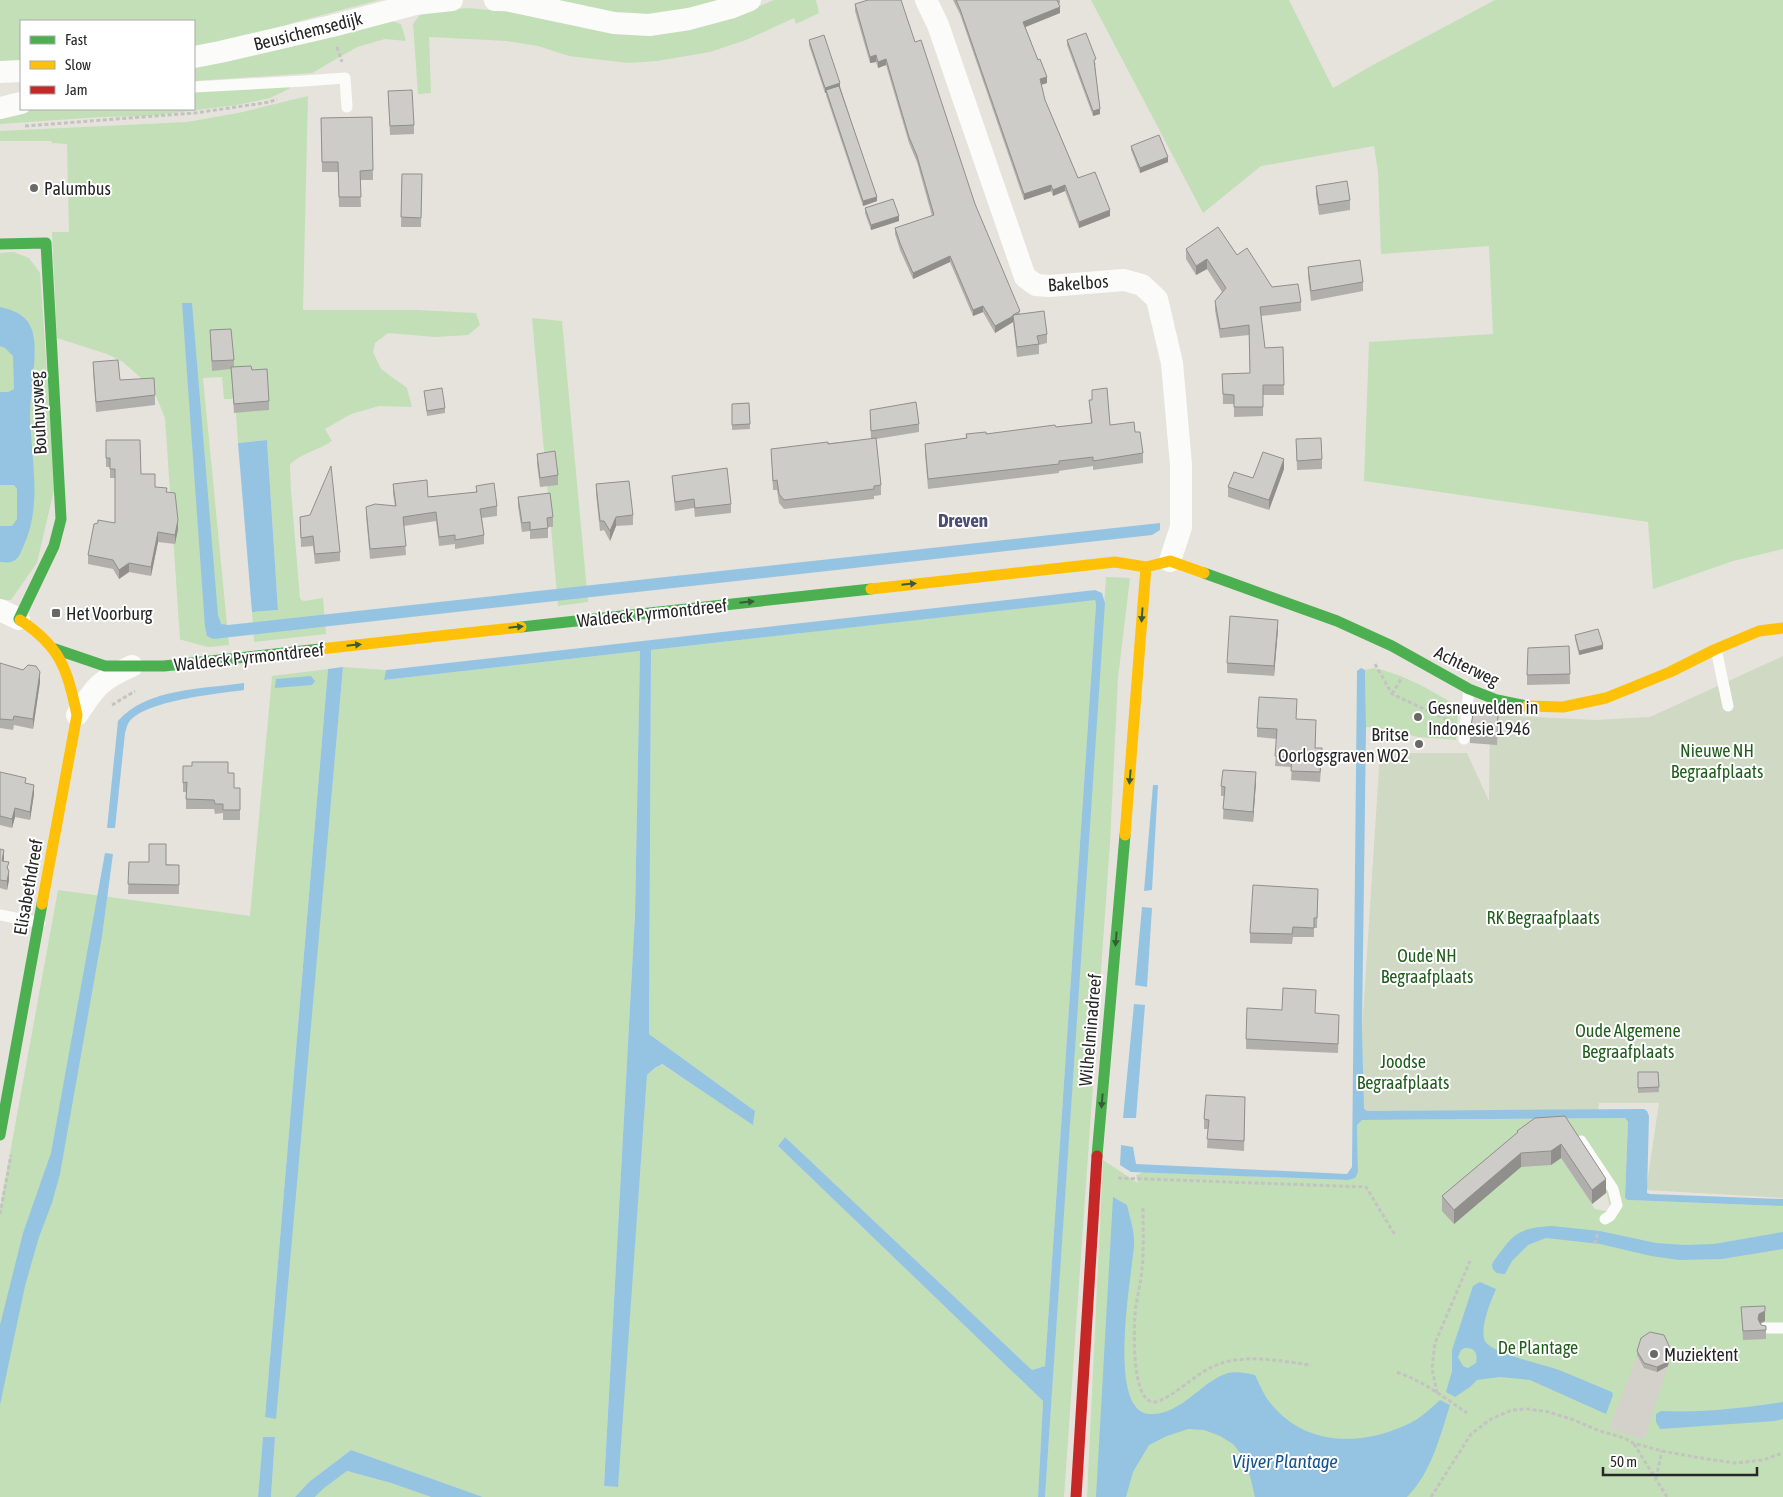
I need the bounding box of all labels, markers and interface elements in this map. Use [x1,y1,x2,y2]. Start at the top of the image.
street label: Beusichemsedijk [251,7,365,55]
legend [20,20,195,110]
text: Fast [65,31,87,48]
text: Slow [65,56,91,73]
text: Jam [65,81,88,98]
place label: Palumbus [44,178,111,199]
marker: Palumbus [28,182,40,194]
street label: Bakelbos [1047,270,1109,296]
street label: Bouhuysweg [25,371,51,455]
district label: Dreven [938,509,988,531]
one-way arrow [901,580,917,588]
street label: Waldeck Pyrmontdreef [576,595,728,631]
one-way arrow [739,598,755,606]
place label: Het Voorburg [66,603,153,624]
marker: Het Voorburg [50,607,62,619]
one-way arrow [1138,608,1146,624]
one-way arrow [508,623,524,631]
street label: Waldeck Pyrmontdreef [173,639,325,675]
one-way arrow [347,641,363,649]
street label: Achterweg [1431,641,1503,691]
place label: Gesneuvelden in Indonesie 1946 [1428,697,1538,739]
marker: Gesneuvelden in Indonesie 1946 [1412,711,1424,723]
place label: Britse Oorlogsgraven WO2 [1278,724,1409,766]
marker: Britse Oorlogsgraven WO2 [1413,738,1425,750]
park label: Nieuwe NH Begraafplaats [1671,740,1763,782]
one-way arrow [1126,770,1134,786]
street label: Elisabethdreef [9,837,47,937]
park label: RK Begraafplaats [1487,907,1599,928]
one-way arrow [1112,932,1120,948]
park label: Oude NH Begraafplaats [1381,945,1473,987]
street label: Wilhelminadreef [1075,973,1105,1087]
park label: Oude Algemene Begraafplaats [1575,1020,1681,1062]
park label: Joodse Begraafplaats [1357,1051,1449,1093]
one-way arrow [1097,1093,1105,1109]
park label: De Plantage [1498,1337,1578,1358]
place label: Muziektent [1664,1344,1739,1365]
marker: Muziektent [1648,1348,1660,1360]
scale bar [1603,1444,1757,1476]
water label: Vijver Plantage [1232,1450,1338,1472]
text: 50 m [1610,1453,1637,1470]

